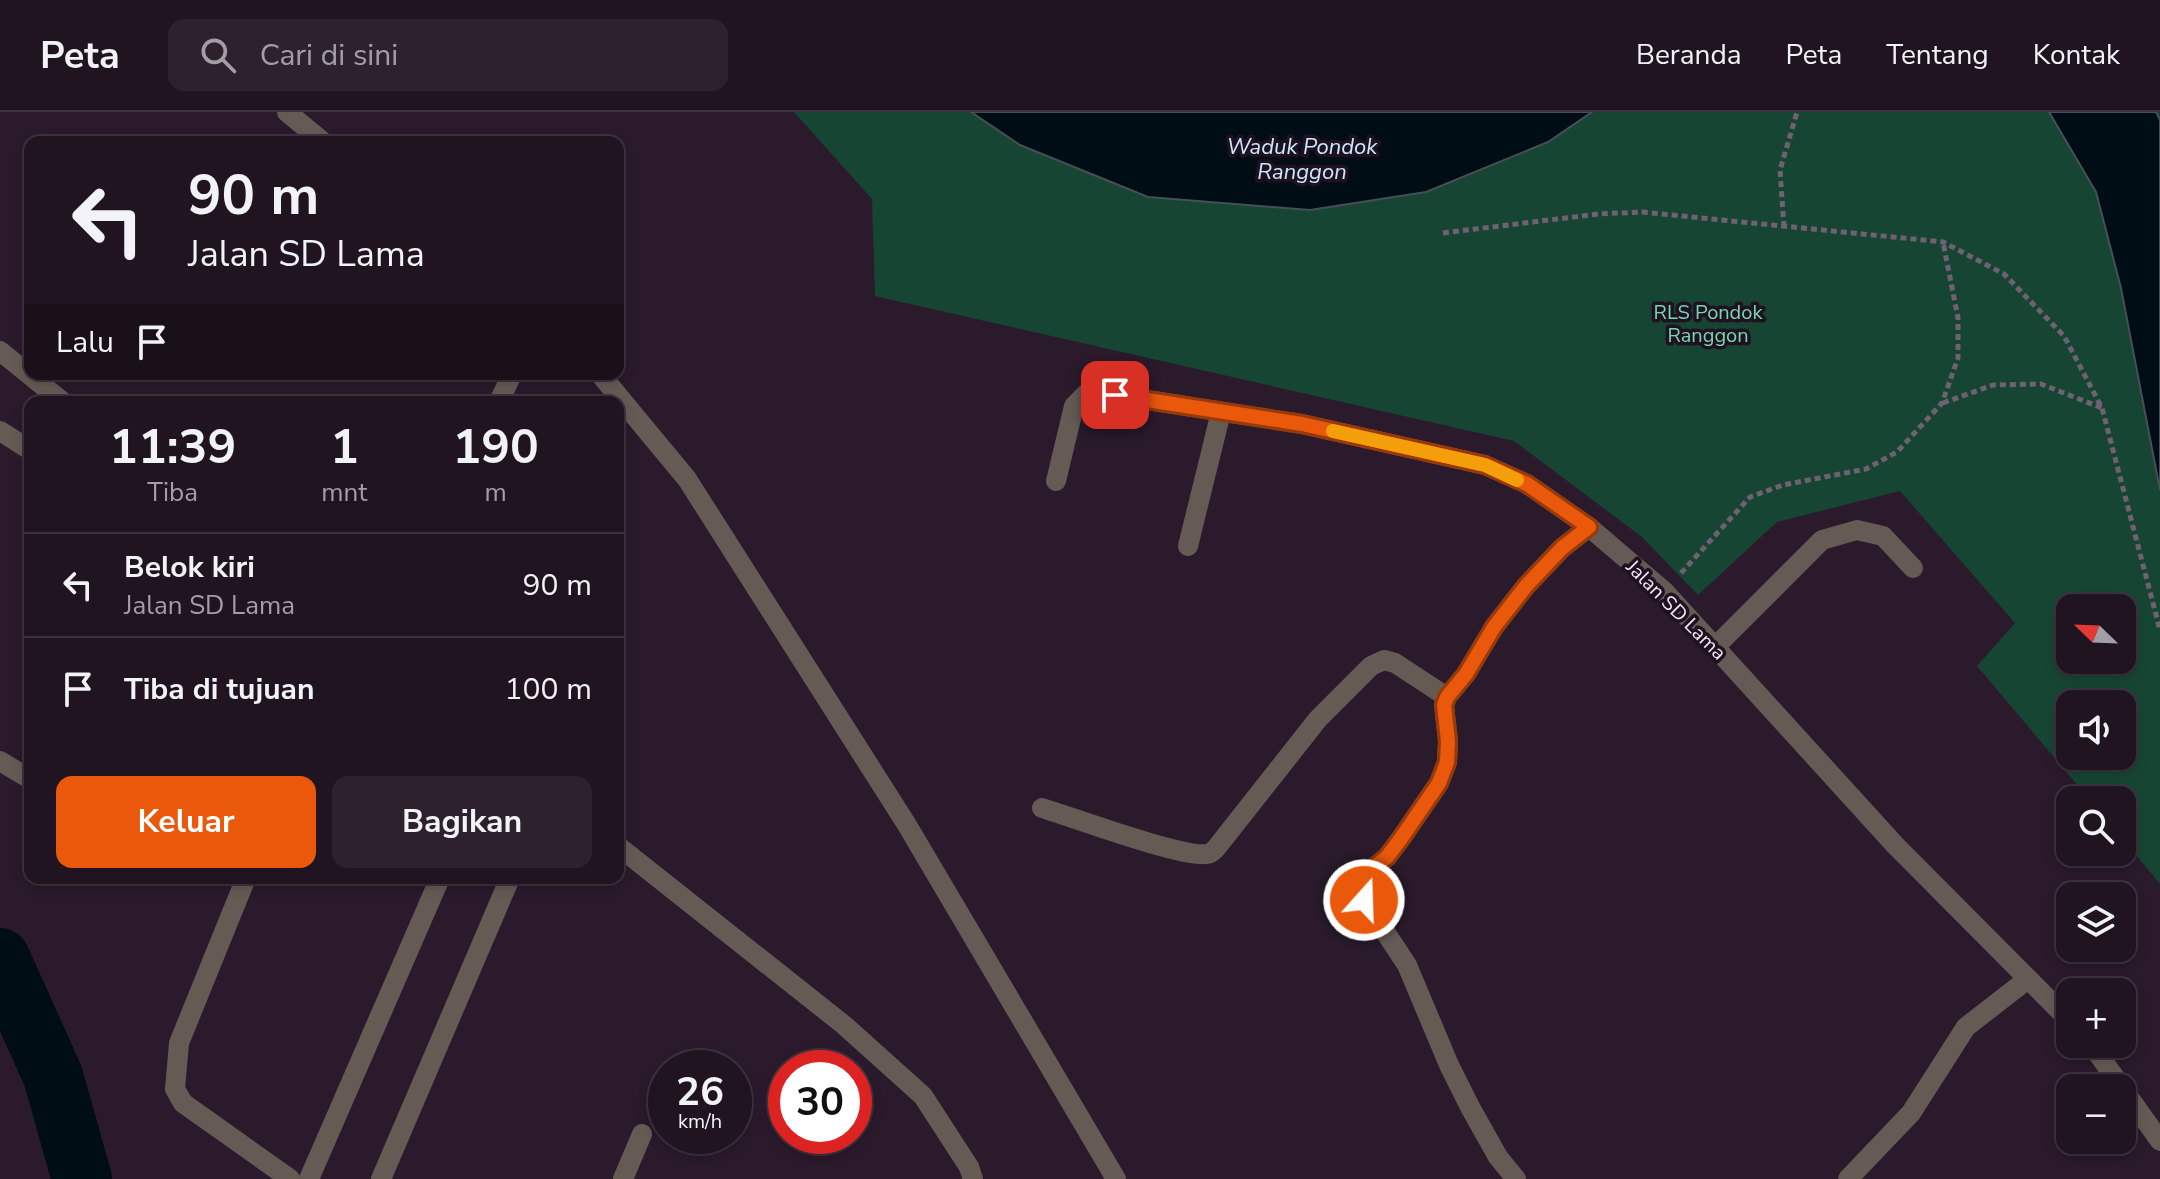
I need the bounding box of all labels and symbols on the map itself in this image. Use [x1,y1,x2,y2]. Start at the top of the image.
water label: Waduk Pondok Ranggon [1227,132,1378,187]
park label: RLS Pondok Ranggon [1654,299,1763,349]
pin [1081,361,1149,429]
street label: Jalan SD Lama [1619,553,1732,666]
north arrow [2056,594,2136,674]
position arrow [1322,858,1406,942]
speed limit sign: 30 [768,1050,872,1154]

